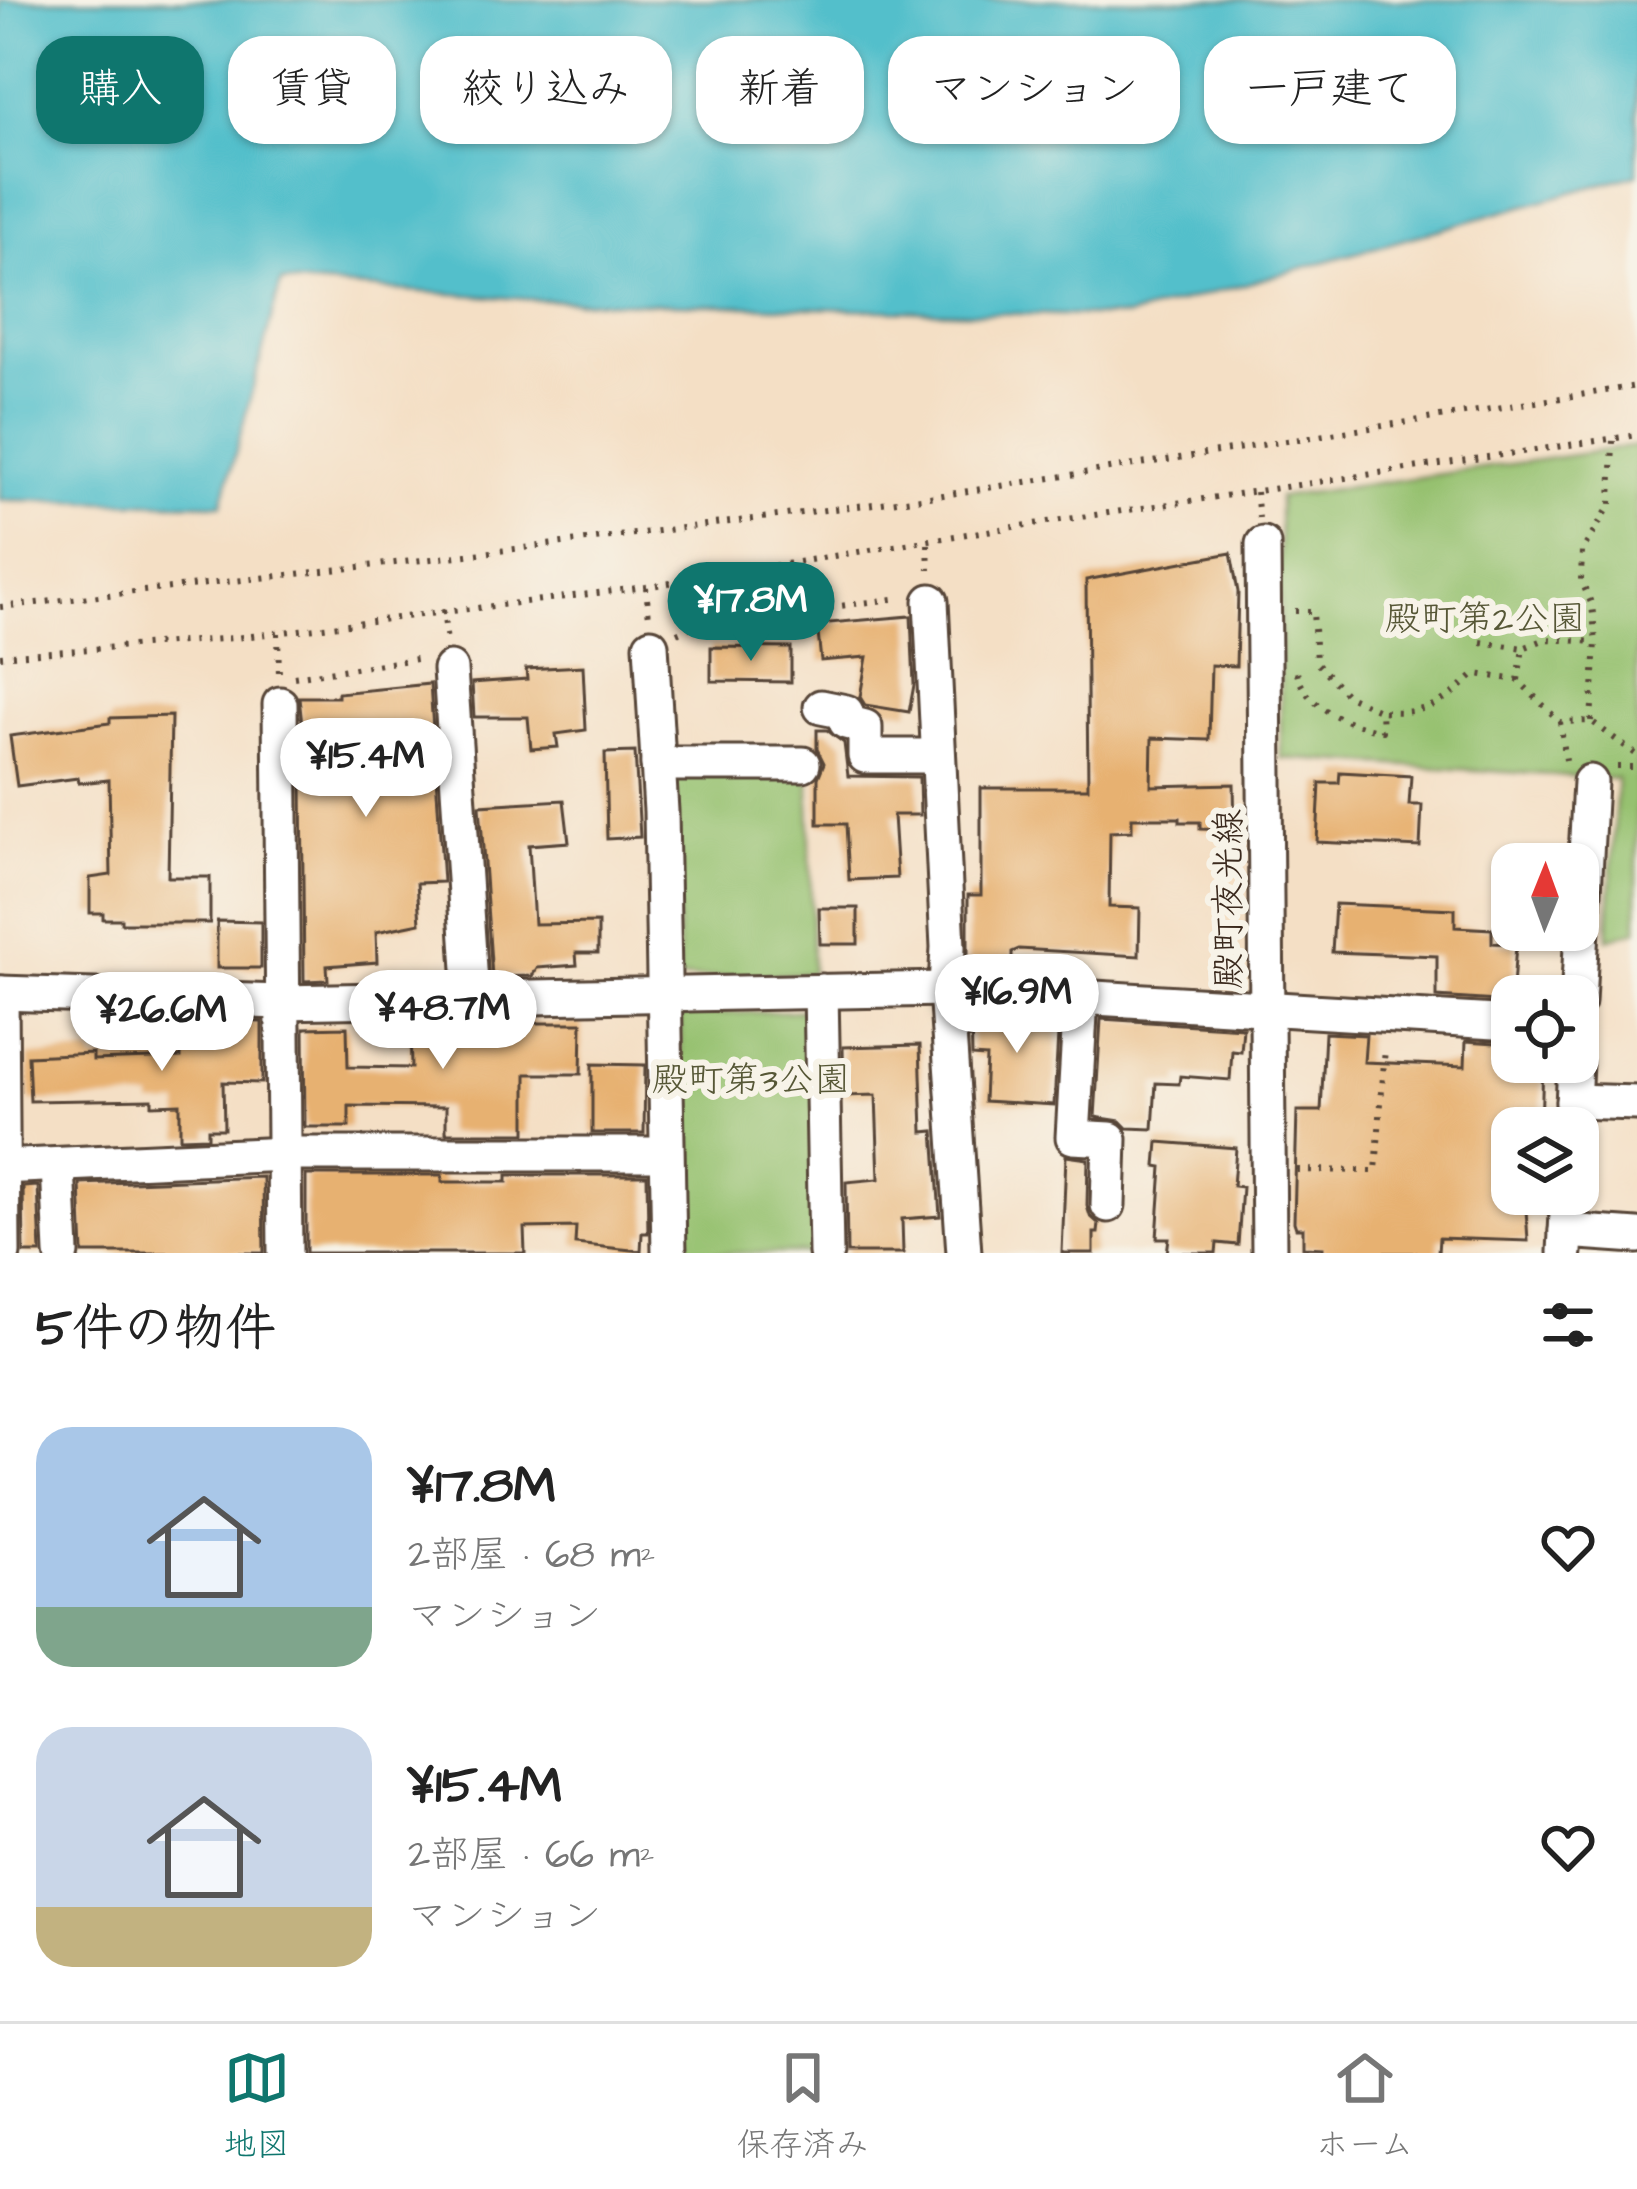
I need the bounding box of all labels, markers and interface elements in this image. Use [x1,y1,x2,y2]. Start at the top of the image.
chip: 購入 [36,36,204,144]
chip: 賃貸 [228,36,396,144]
chip: 絞り込み [420,36,672,144]
chip: 新着 [696,36,864,144]
chip: マンション [888,36,1180,144]
chip: 一戸建て [1204,36,1456,144]
pin: ¥17.8M [653,562,849,664]
text: ¥17.8M [695,574,807,628]
park label: 殿町第2公園 [1385,594,1585,645]
pin: ¥15.4M [268,718,464,820]
text: ¥15.4M [307,730,425,784]
street label: 殿町夜光線 [1204,809,1255,989]
north arrow [1491,843,1599,951]
map controls [1491,843,1599,1215]
pin: ¥16.9M [919,954,1115,1056]
text: ¥16.9M [962,966,1072,1020]
pin: ¥48.7M [345,970,541,1072]
pin: ¥26.6M [64,972,260,1074]
button: locate [1491,975,1599,1083]
text: ¥48.7M [376,982,510,1036]
text: ¥26.6M [97,984,227,1038]
park label: 殿町第3公園 [652,1055,850,1106]
button: layers [1491,1107,1599,1215]
icon: filters [1535,1292,1601,1358]
text: 5件の物件 [36,1294,276,1365]
text: ¥17.8M [408,1451,556,1522]
icon: home [132,1475,276,1619]
icon: heart [1535,1514,1601,1580]
text: 2部屋 · 68 m² [408,1529,655,1583]
text: マンション [408,1590,601,1644]
text: ¥15.4M [408,1751,562,1822]
icon: home [132,1775,276,1919]
icon: heart [1535,1814,1601,1880]
text: 2部屋 · 66 m² [408,1829,655,1883]
text: マンション [408,1890,601,1944]
tab: 地図 [224,2045,290,2168]
tab: 保存済み [737,2045,869,2168]
tab: ホーム [1316,2045,1413,2168]

